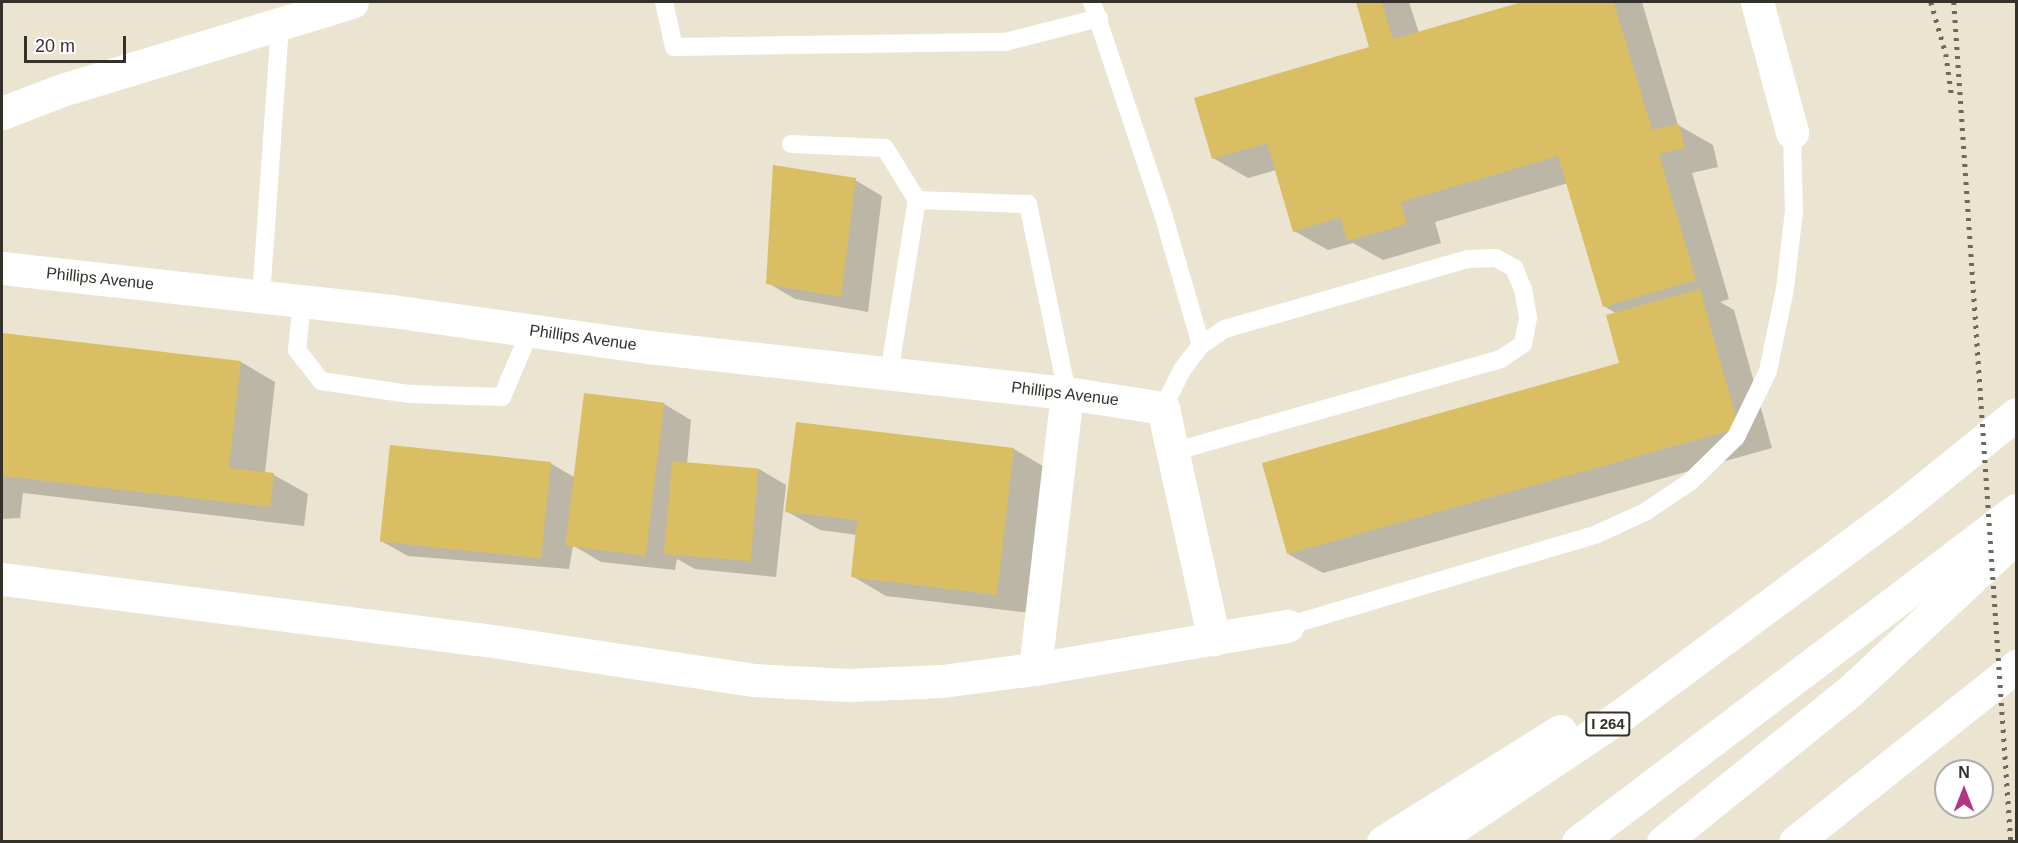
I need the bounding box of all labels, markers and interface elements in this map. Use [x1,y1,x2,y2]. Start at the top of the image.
scale bar [27,24,129,62]
text: 20 m [35,36,75,56]
street label: Phillips Avenue [45,264,155,294]
street label: Phillips Avenue [528,321,638,355]
street label: Phillips Avenue [1010,378,1120,410]
road number: I 264 [1584,712,1632,736]
north arrow [1934,759,1994,819]
text: N [1958,764,1970,781]

